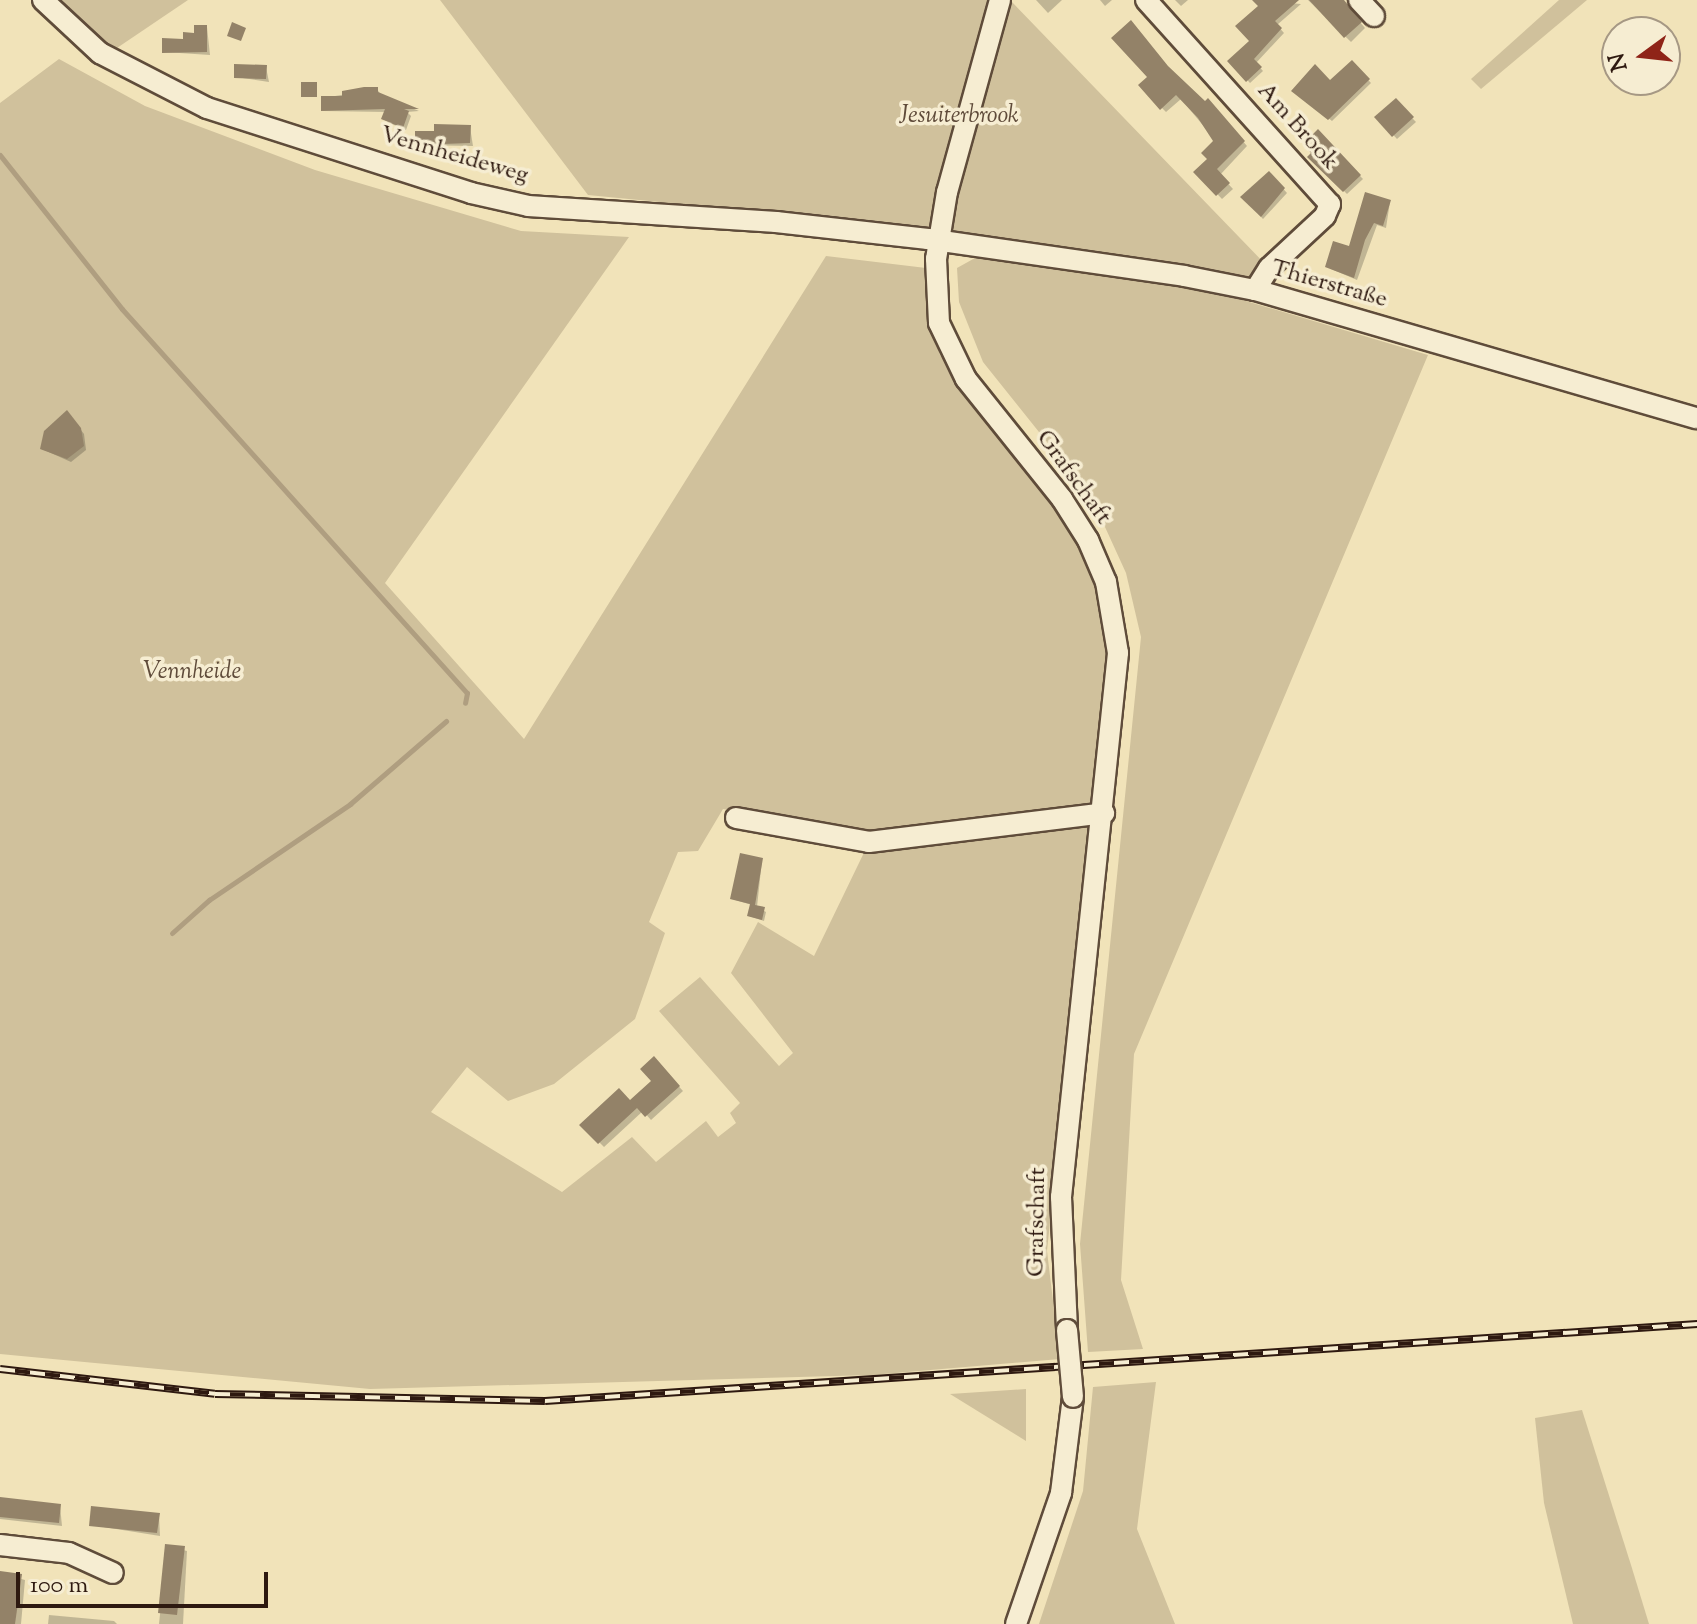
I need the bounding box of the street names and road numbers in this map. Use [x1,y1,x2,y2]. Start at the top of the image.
street label: Am Brook [1250,77,1344,177]
street label: Vennheideweg [377,121,531,191]
street label: Thierstraße [1268,255,1390,315]
street label: Grafschaft [1029,425,1117,531]
street label: Grafschaft [1023,1167,1053,1277]

